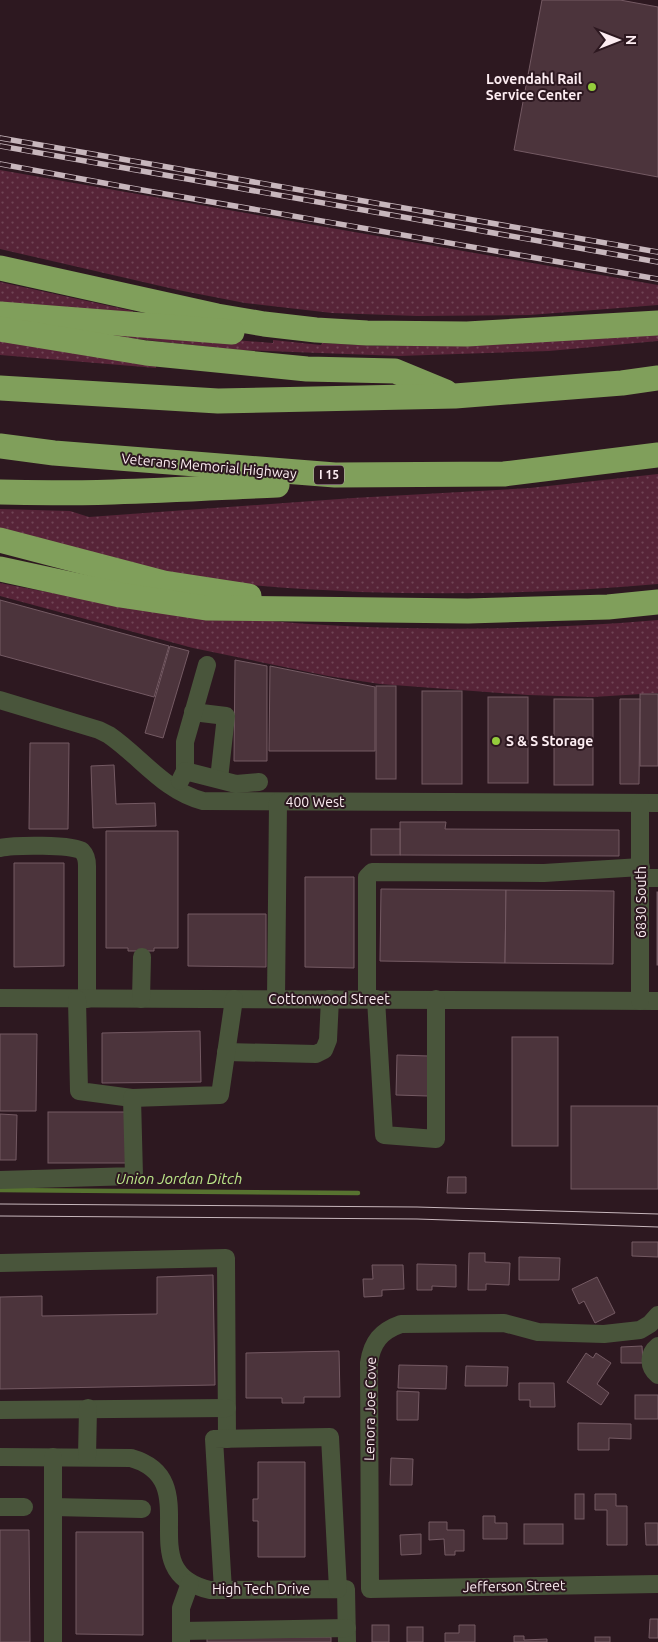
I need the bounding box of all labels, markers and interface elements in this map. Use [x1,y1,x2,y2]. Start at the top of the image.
north arrow [593,15,643,65]
text: N [623,35,639,45]
place label: Lovendahl Rail Service Center [486,71,582,103]
marker: Lovendahl Rail Service Center [586,81,598,93]
street label: Veterans Memorial Highway [121,450,298,482]
road number: I 15 [314,466,344,484]
place label: S & S Storage [506,733,593,749]
marker: S & S Storage [490,735,502,747]
street label: 400 West [286,794,345,810]
street label: 6830 South [633,866,649,938]
street label: Cottonwood Street [268,991,390,1007]
water label: Union Jordan Ditch [116,1170,242,1187]
street label: Lenora Joe Cove [361,1357,379,1461]
street label: Jefferson Street [462,1577,566,1595]
street label: High Tech Drive [212,1581,310,1597]

